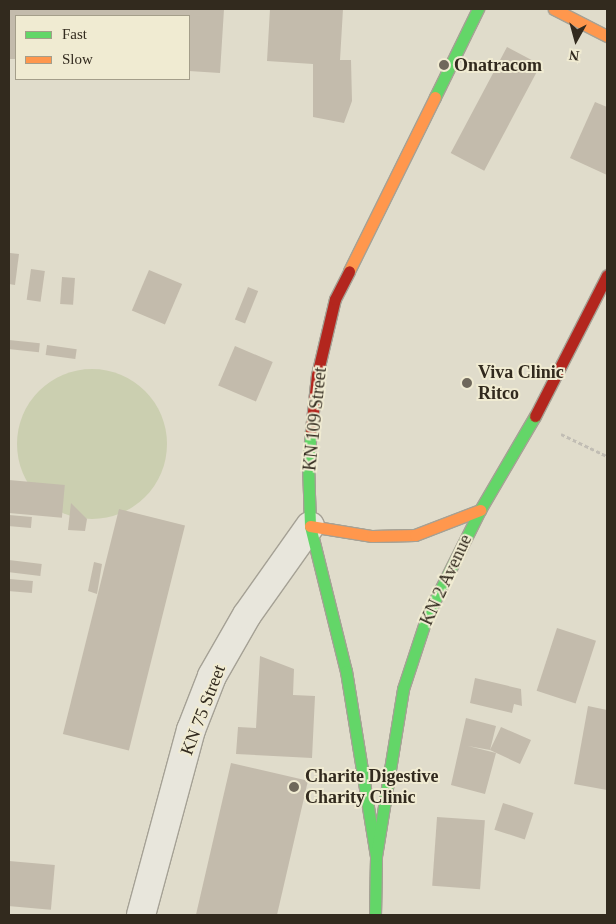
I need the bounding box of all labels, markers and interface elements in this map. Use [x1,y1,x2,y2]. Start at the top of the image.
legend [15,15,190,80]
north arrow [551,15,601,65]
text: Fast [62,26,87,42]
text: N [568,47,580,63]
text: Slow [62,51,93,67]
place label: Onatracom [454,54,542,76]
marker: Onatracom [438,59,450,71]
place label: Viva Clinic Ritco [478,362,564,404]
street label: KN 109 Street [299,366,331,472]
marker: Viva Clinic Ritco [460,376,474,390]
street label: KN 2 Avenue [415,531,477,629]
street label: KN 75 Street [176,662,230,758]
place label: Charite Digestive Charity Clinic [305,766,438,809]
marker: Charite Digestive Charity Clinic [287,780,301,794]

